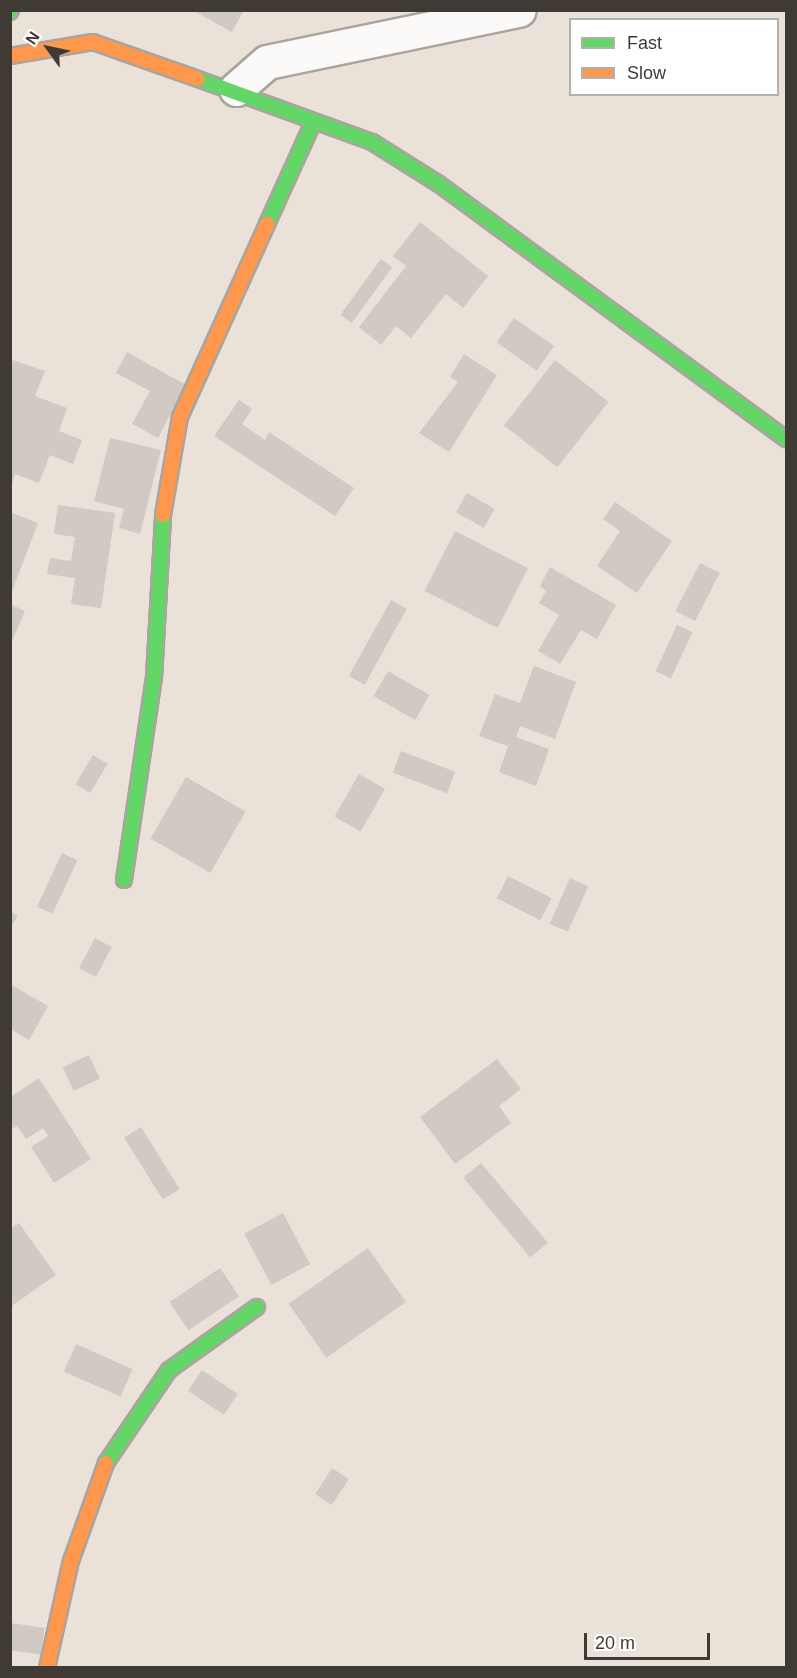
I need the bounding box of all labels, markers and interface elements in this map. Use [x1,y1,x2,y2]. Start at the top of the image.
north arrow [18,18,78,78]
legend [569,18,779,96]
text: N [22,28,43,47]
text: Fast [627,33,662,53]
text: Slow [627,63,666,83]
scale bar [587,1621,713,1659]
text: 20 m [595,1633,635,1653]

